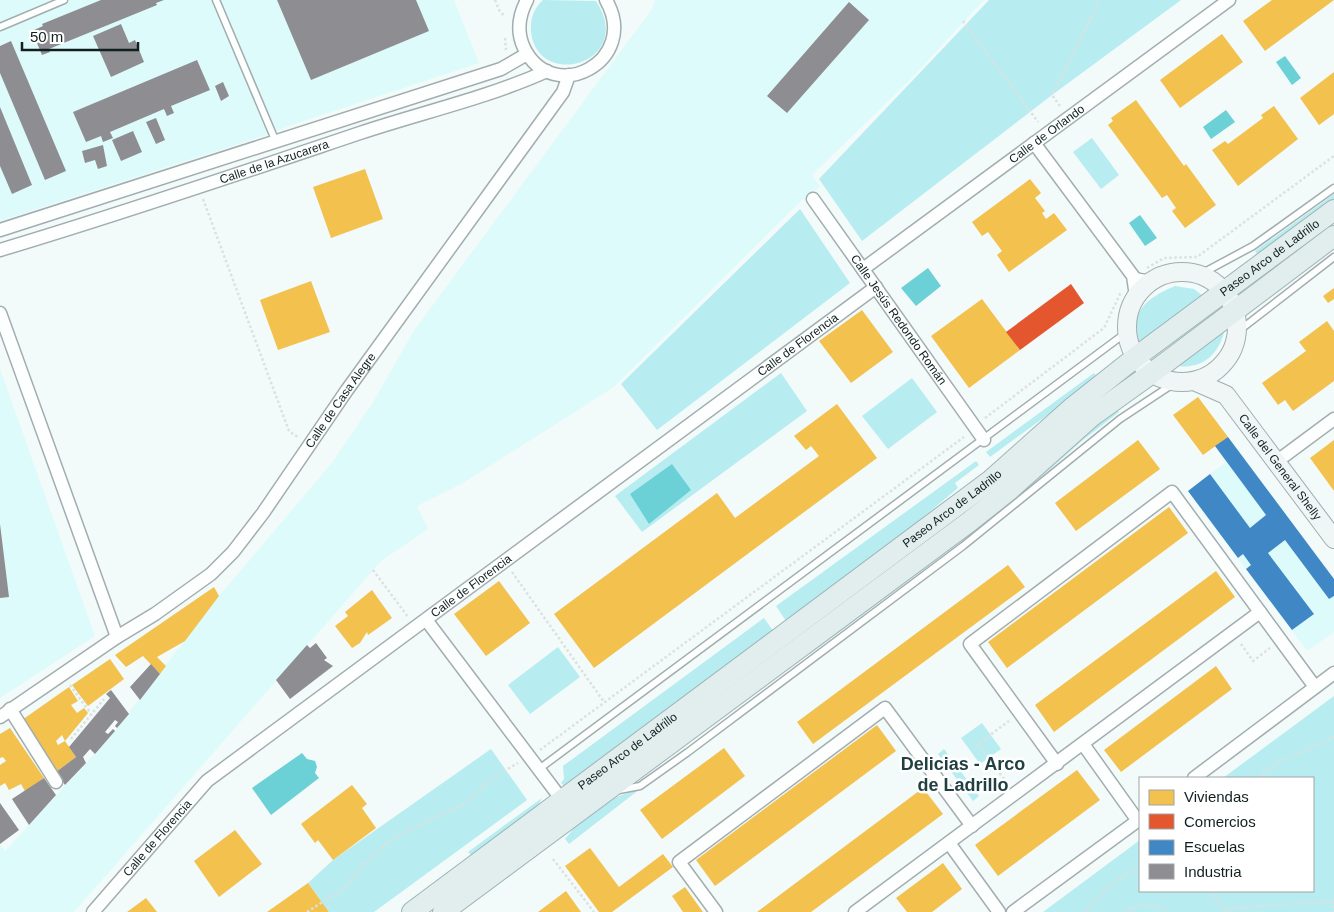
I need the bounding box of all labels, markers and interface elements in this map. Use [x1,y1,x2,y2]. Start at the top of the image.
scale bar [22,20,139,52]
text: 50 m [30,28,63,45]
street label: Calle de Orlando [1006,101,1087,166]
street label: Calle de la Azucarera [218,137,331,187]
street label: Paseo Arco de Ladrillo [1217,216,1322,299]
street label: Calle Jesús Redondo Román [848,252,950,388]
street label: Calle de Florencia [755,310,841,379]
street label: Calle de Casa Alegre [302,350,379,451]
street label: Calle del General Shelly [1236,411,1324,523]
street label: Paseo Arco de Ladrillo [900,467,1005,551]
street label: Calle de Florencia [428,551,515,620]
street label: Paseo Arco de Ladrillo [575,709,680,793]
district label: Delicias - Arco de Ladrillo [901,754,1025,795]
legend [1139,777,1314,892]
text: Viviendas [1184,788,1249,805]
street label: Calle de Florencia [120,797,195,879]
text: Comercios [1184,813,1256,830]
text: Escuelas [1184,838,1245,855]
text: Industria [1184,863,1242,880]

